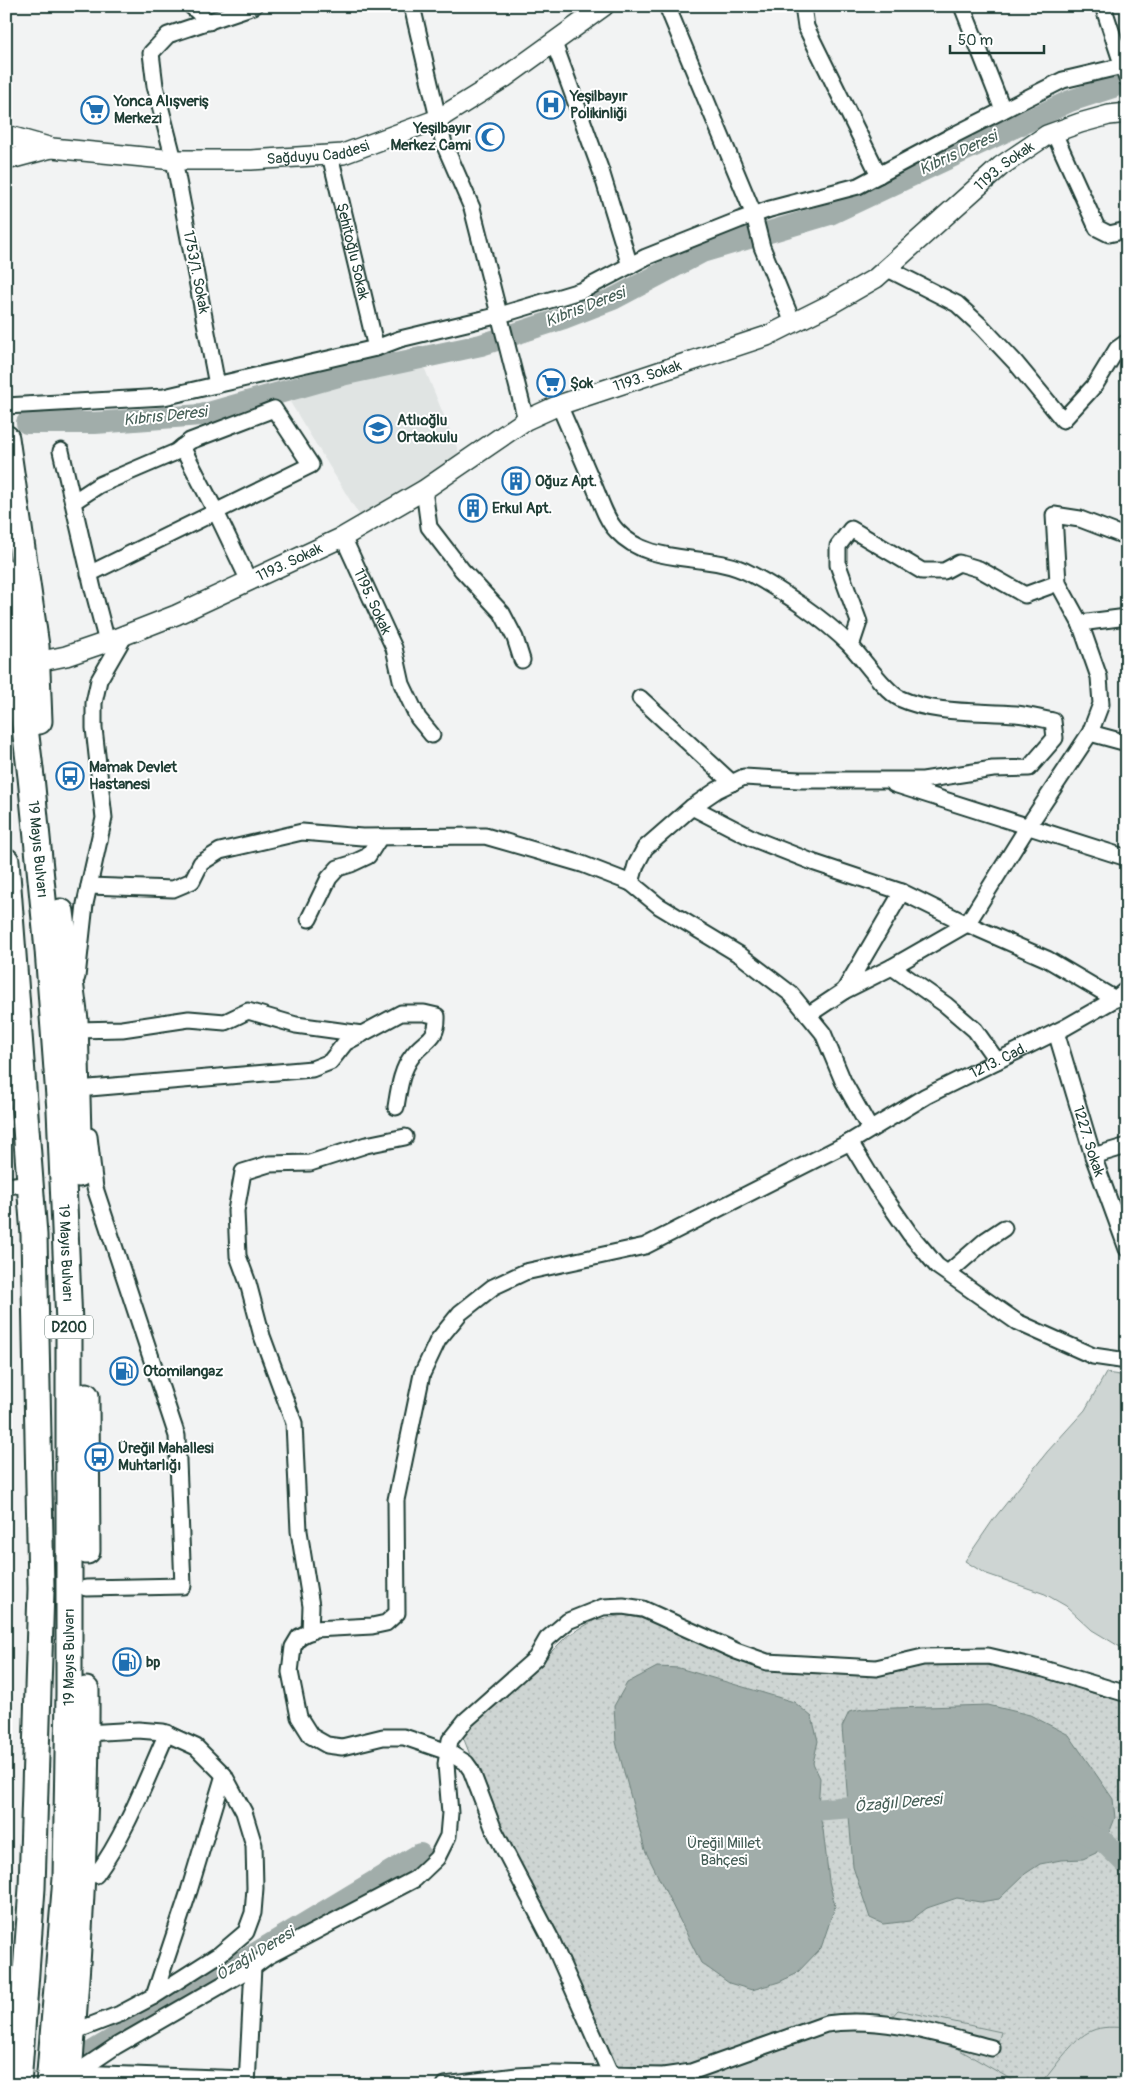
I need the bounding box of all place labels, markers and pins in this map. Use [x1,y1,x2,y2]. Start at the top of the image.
place label: Yeşilbayır Polikinliği [569,87,628,123]
hospital icon: Yeşilbayır Polikinliği [536,90,566,120]
place label: Yonca Alışveriş Merkezi [113,92,209,128]
supermarket icon: Yonca Alışveriş Merkezi [80,95,110,125]
place label: Yeşilbayır Merkez Cami [391,119,472,155]
mosque icon: Yeşilbayır Merkez Cami [475,122,505,152]
supermarket icon: Şok [536,368,566,398]
place label: Şok [570,374,594,393]
place label: Atlıoğlu Ortaokulu [397,411,458,447]
school or university icon: Atlıoğlu Ortaokulu [363,414,393,444]
building icon: Oğuz Apt. [501,466,531,496]
place label: Oğuz Apt. [535,472,597,491]
building icon: Erkul Apt. [458,493,488,523]
place label: Erkul Apt. [492,499,552,518]
place label: Mamak Devlet Hastanesi [89,758,178,794]
bus stop icon: Mamak Devlet Hastanesi [55,761,85,791]
fuel station icon: Otomilangaz [109,1356,139,1386]
place label: Otomilangaz [143,1362,223,1381]
place label: Üreğil Mahallesi Muhtarlığı [118,1439,214,1475]
bus stop icon: Üreğil Mahallesi Muhtarlığı [84,1442,114,1472]
fuel station icon: bp [112,1647,142,1677]
place label: bp [146,1653,160,1672]

